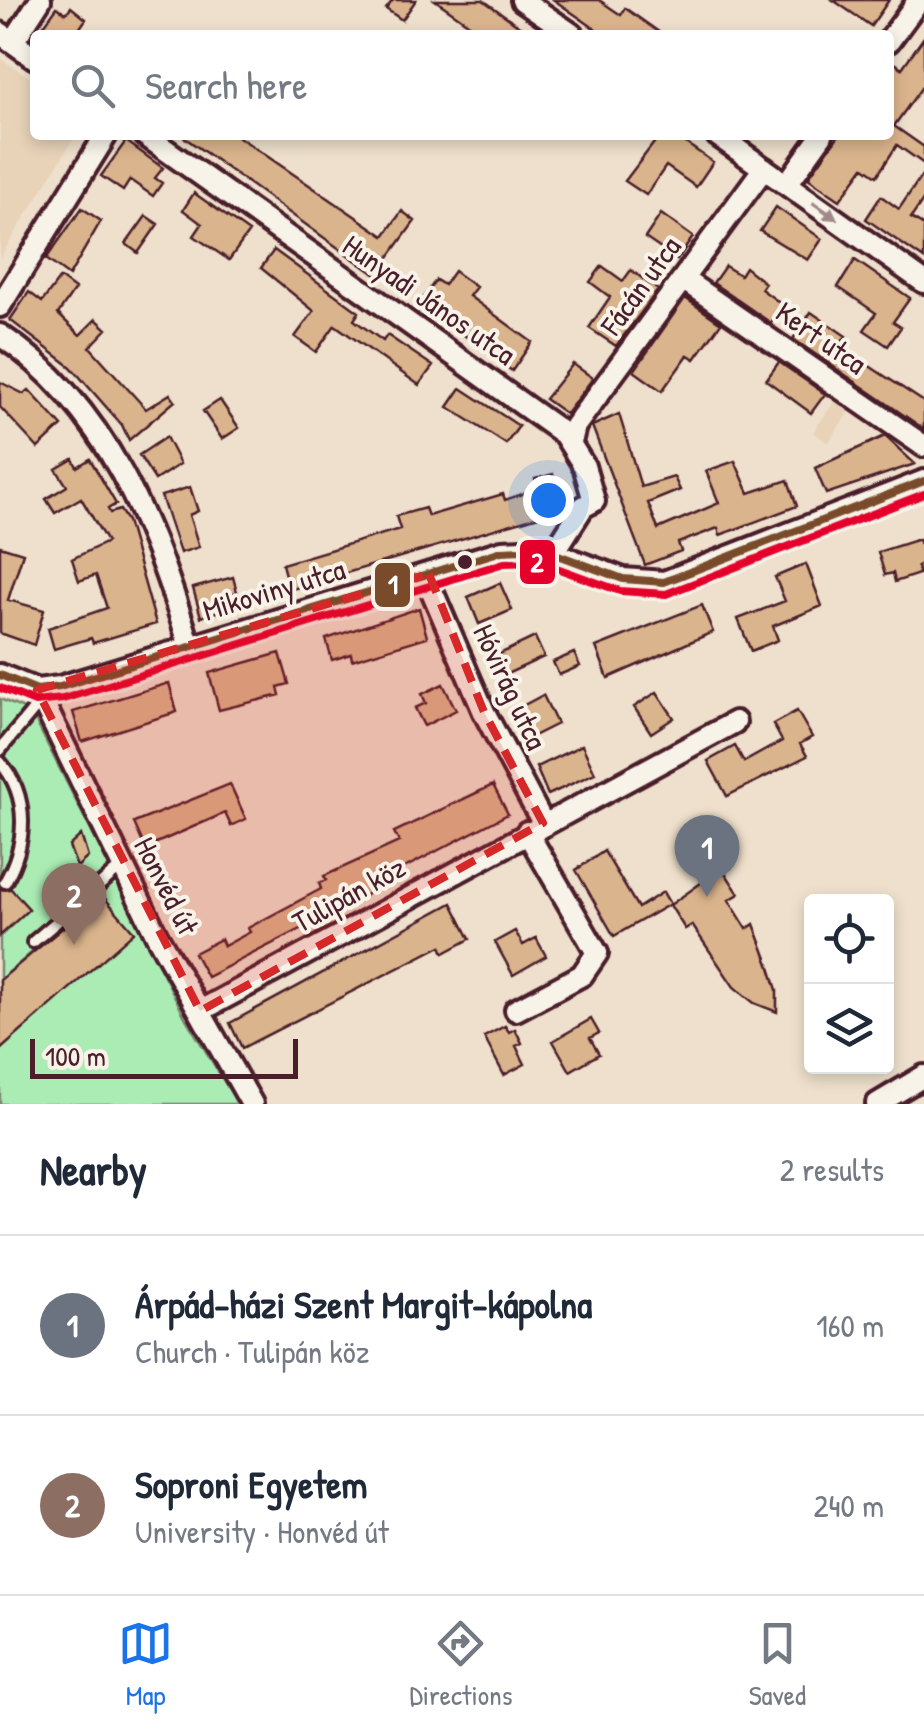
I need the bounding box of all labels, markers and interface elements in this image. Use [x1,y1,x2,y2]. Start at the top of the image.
search box [30,30,894,140]
icon: search [65,58,120,113]
text: Search here [145,59,307,111]
one-way arrow [812,201,839,221]
street label: Hunyadi János utca [335,225,524,374]
street label: Fácán utca [590,228,690,344]
street label: Kert utca [768,292,875,383]
your location [523,475,574,526]
line badge: 2 [518,538,557,586]
text: 2 [530,543,544,581]
street label: Mikoviny utca [198,548,350,630]
unlabelled marker [455,552,475,572]
line badge: 1 [373,561,412,609]
text: 1 [388,565,398,603]
street label: Hóvirág utca [464,617,557,756]
pin: 1 [674,814,740,897]
street label: Honvéd út [125,830,209,942]
street label: Tulipán köz [285,847,412,941]
pin: 2 [42,862,106,945]
map controls [804,894,894,1074]
button: locate [804,894,894,984]
button: layers [804,984,894,1074]
scale bar [30,1034,298,1078]
text: 100 m [45,1037,106,1075]
text: Nearby [40,1141,147,1198]
text: 2 results [780,1148,884,1191]
text: Árpád-házi Szent Margit-kápolna [135,1278,592,1330]
text: 1 [67,1304,78,1347]
text: 160 m [816,1304,884,1347]
text: Church · Tulipán köz [135,1330,369,1373]
text: Soproni Egyetem [135,1458,367,1510]
text: 2 [65,1484,80,1527]
text: 240 m [814,1484,884,1527]
text: University · Honvéd út [135,1510,389,1553]
tab: Map [118,1616,173,1714]
tab: Directions [409,1616,512,1714]
tab: Saved [749,1616,806,1714]

